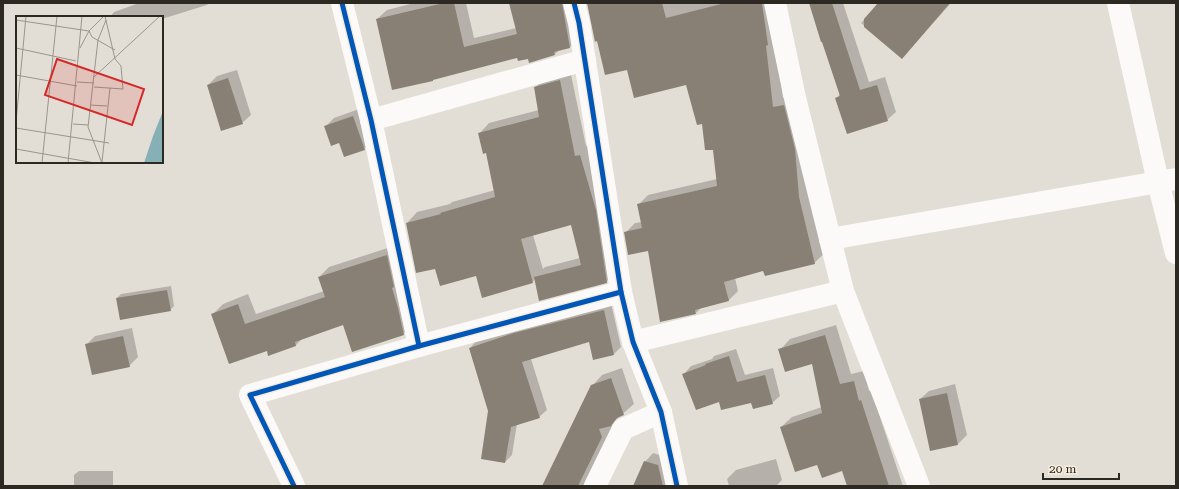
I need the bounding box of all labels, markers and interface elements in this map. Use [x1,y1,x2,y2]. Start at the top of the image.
inset map [16,16,163,163]
scale bar [1043,455,1119,481]
text: 20 m [1049,462,1076,476]

